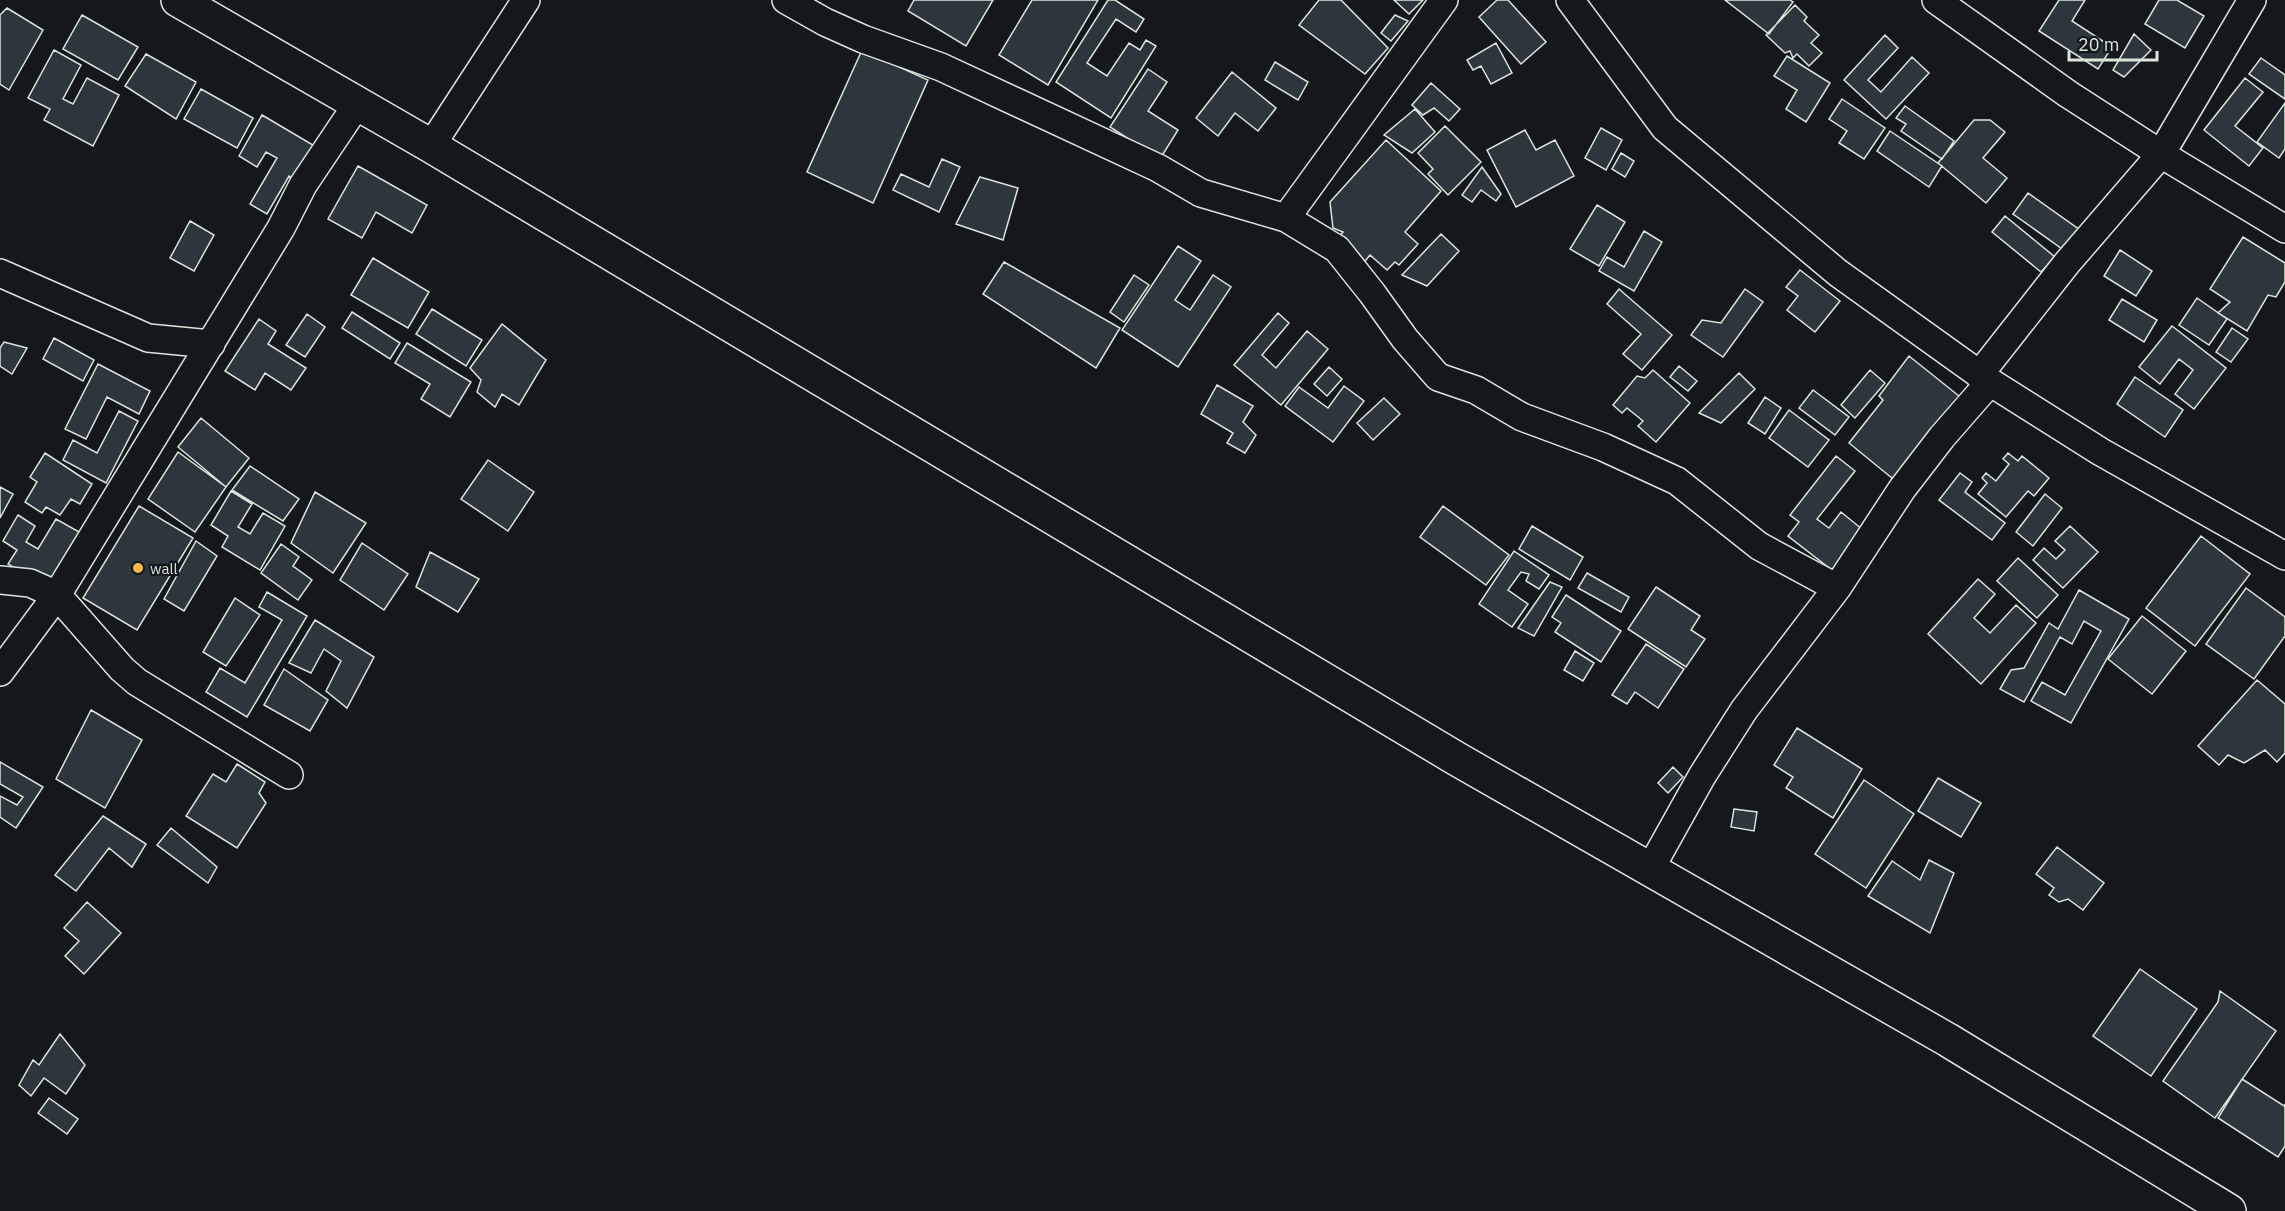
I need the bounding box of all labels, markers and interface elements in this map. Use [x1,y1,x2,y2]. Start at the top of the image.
scale bar [2069,24,2158,62]
text: 20 m [2078,33,2120,56]
place label: wall [150,559,177,578]
marker: wall [131,561,145,575]

